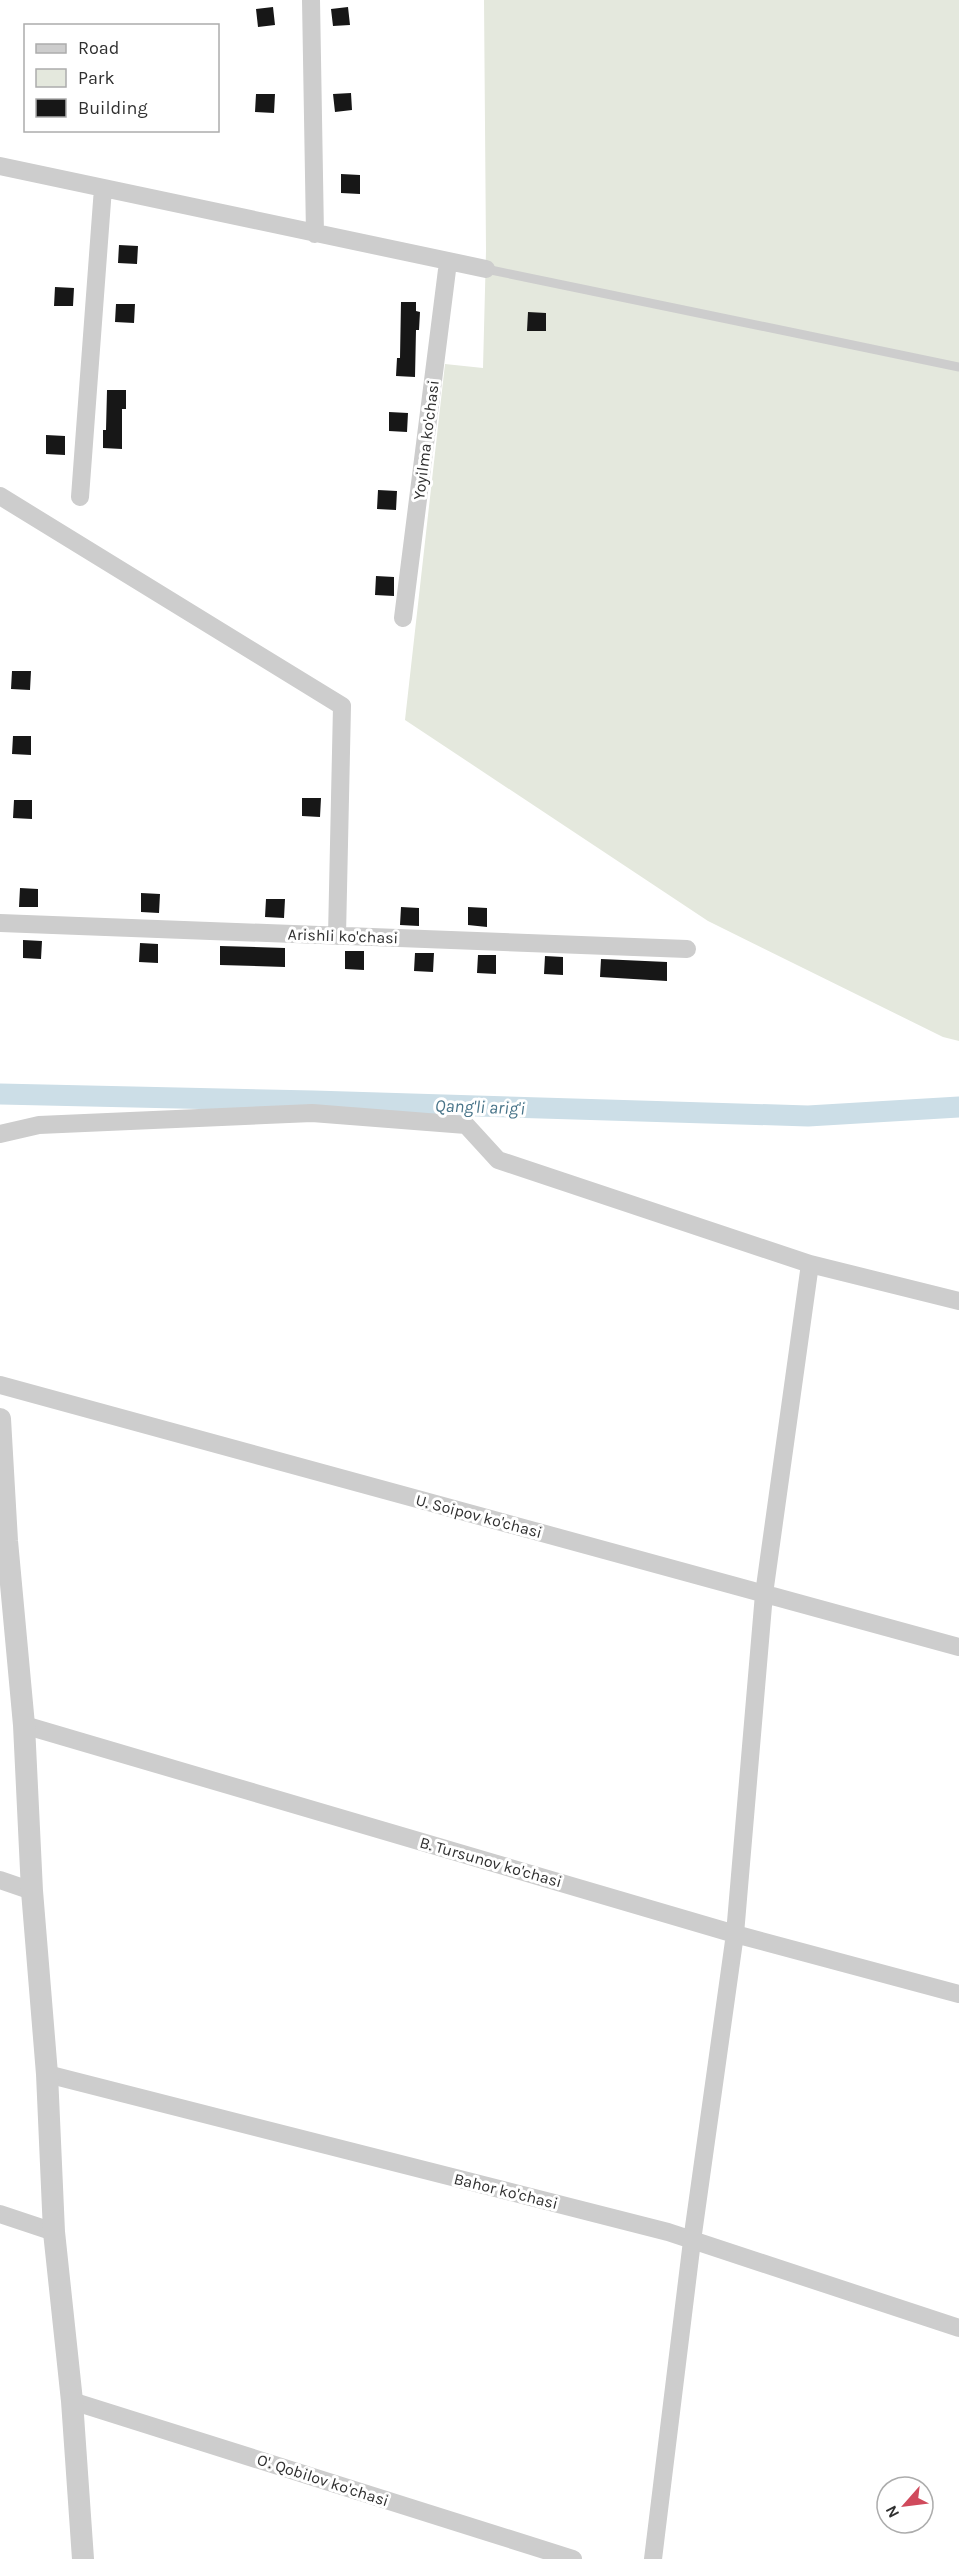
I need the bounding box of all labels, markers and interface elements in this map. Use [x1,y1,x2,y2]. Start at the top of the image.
legend [24,24,219,132]
text: Road [78,37,119,59]
text: Park [78,67,115,89]
text: Building [78,97,148,119]
street label: Yoyilma ko'chasi [409,379,443,501]
street label: Arishli ko'chasi [287,925,399,947]
water label: Qang'li arig'i [435,1094,526,1120]
street label: U. Soipov ko'chasi [414,1490,544,1542]
street label: B. Tursunov ko'chasi [418,1833,564,1891]
street label: Bahor ko'chasi [452,2169,560,2213]
street label: O'. Qobilov ko'chasi [255,2450,391,2510]
north arrow [875,2475,935,2535]
text: N [881,2502,903,2521]

